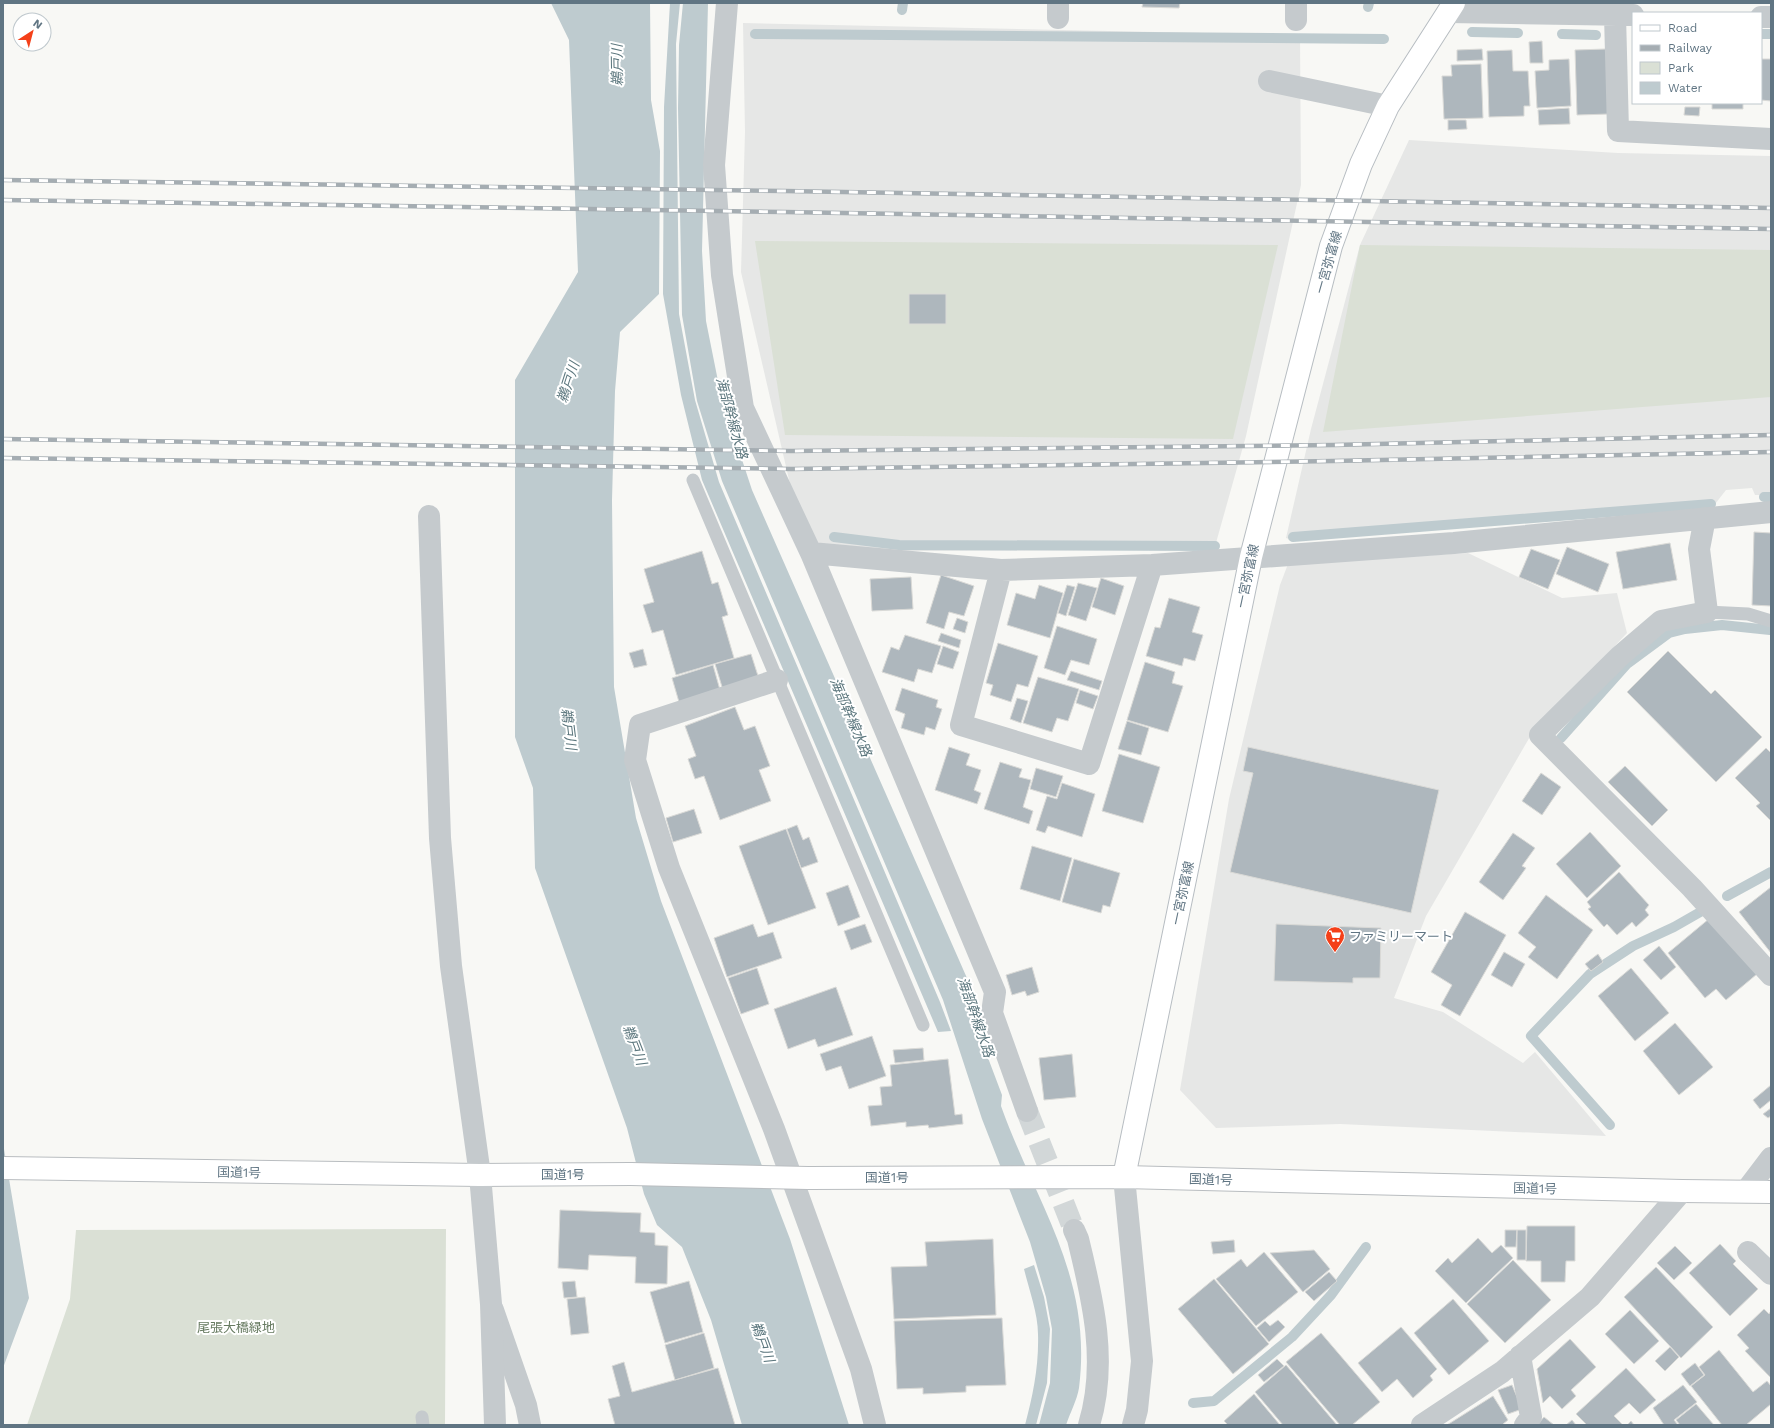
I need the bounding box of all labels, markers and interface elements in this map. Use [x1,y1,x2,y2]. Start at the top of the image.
north arrow [12,12,52,52]
legend [1632,12,1762,104]
text: N [30,17,45,32]
text: Road [1668,21,1697,35]
text: Railway [1668,41,1713,55]
water label: 鵜戸川 [609,42,625,86]
text: Park [1668,61,1694,75]
text: Water [1668,81,1703,95]
street label: 一宮弥富線 [1312,229,1345,295]
water label: 鵜戸川 [554,358,583,404]
water label: 海部幹線水路 [713,375,751,462]
street label: 一宮弥富線 [1233,543,1262,609]
water label: 海部幹線水路 [827,675,875,760]
water label: 鵜戸川 [559,707,580,753]
street label: 一宮弥富線 [1168,860,1197,926]
supermarket icon: ファミリーマート [1324,925,1346,953]
place label: ファミリーマート [1349,929,1453,944]
water label: 海部幹線水路 [955,975,998,1060]
water label: 鵜戸川 [620,1023,651,1069]
street label: 国道1号 [217,1165,261,1180]
street label: 国道1号 [541,1167,585,1182]
street label: 国道1号 [865,1170,909,1185]
street label: 国道1号 [1189,1171,1233,1188]
street label: 国道1号 [1513,1181,1557,1196]
park label: 尾張大橋緑地 [197,1320,275,1335]
water label: 鵜戸川 [748,1320,778,1366]

